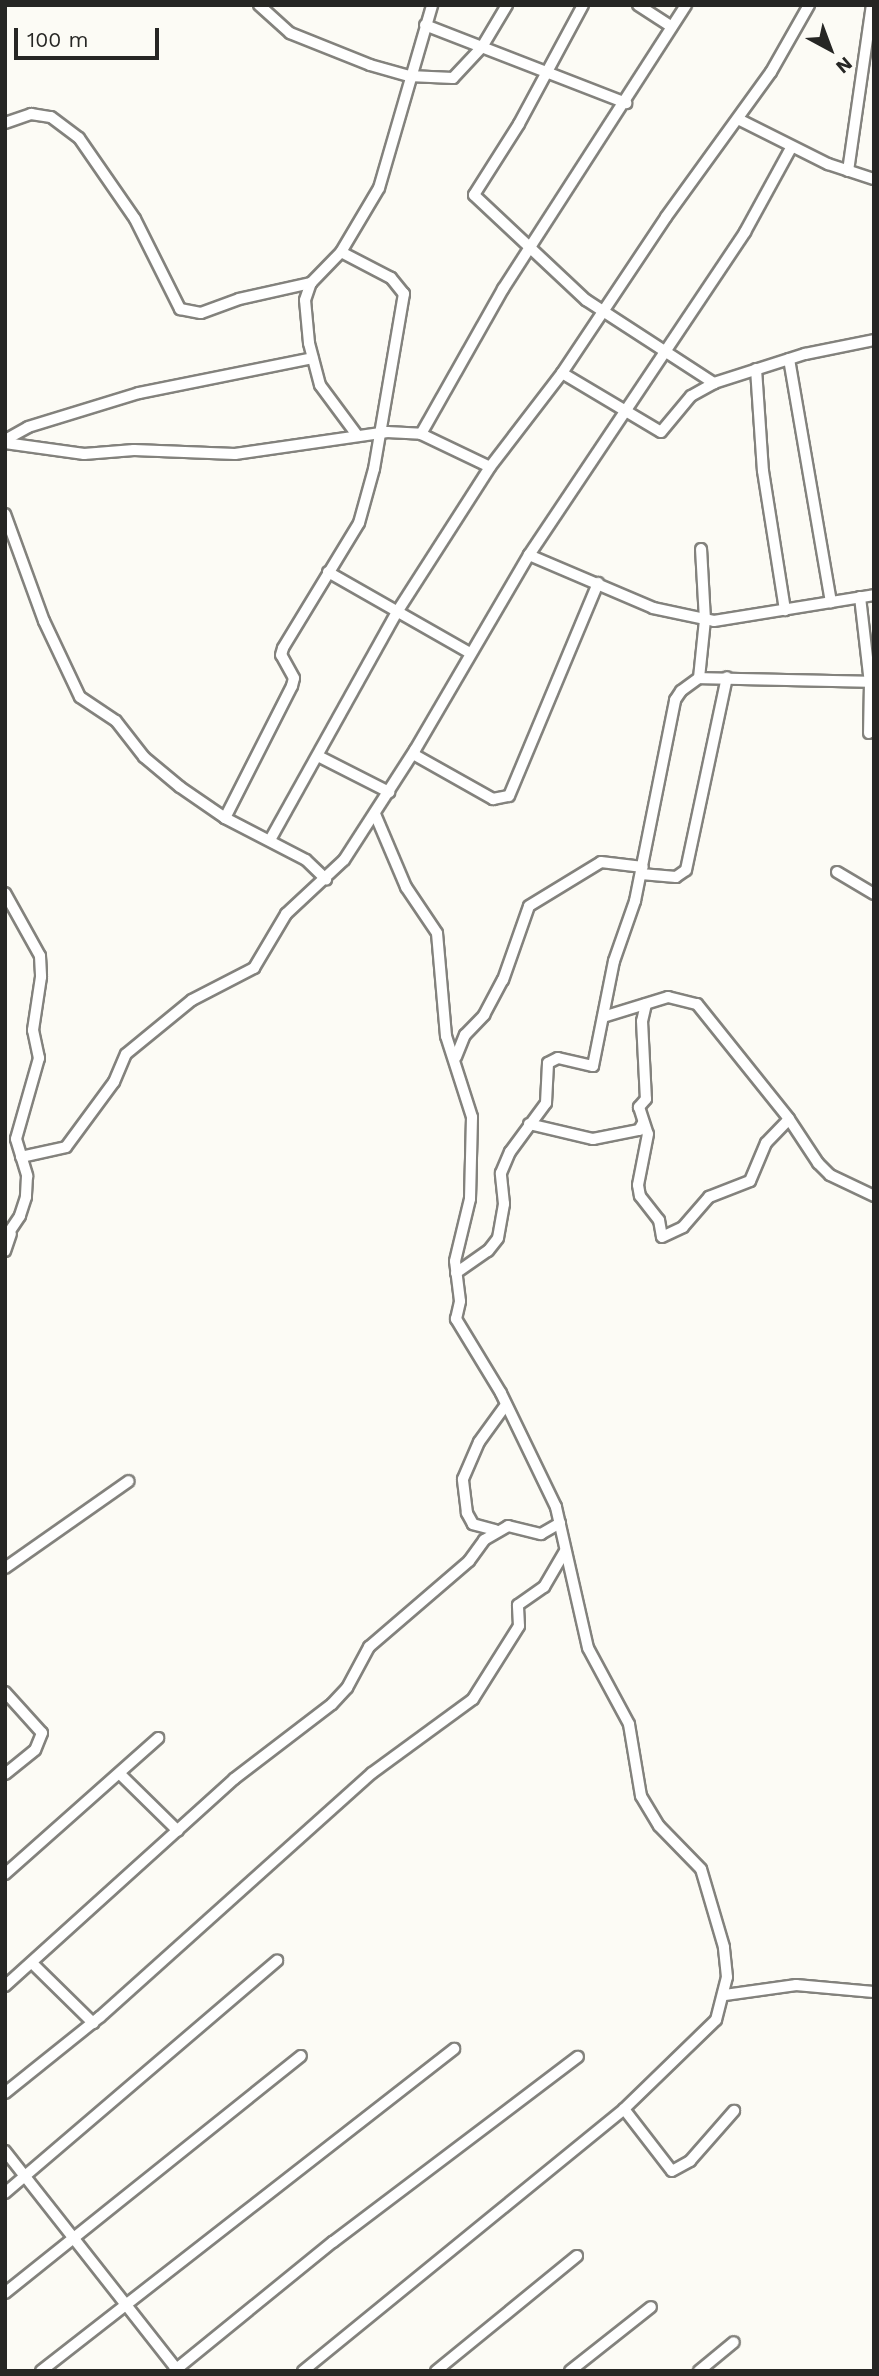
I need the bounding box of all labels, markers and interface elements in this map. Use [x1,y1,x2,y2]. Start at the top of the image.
scale bar [18,14,163,58]
north arrow [795,14,865,84]
text: 100 m [27,27,89,52]
text: N [831,52,857,79]

